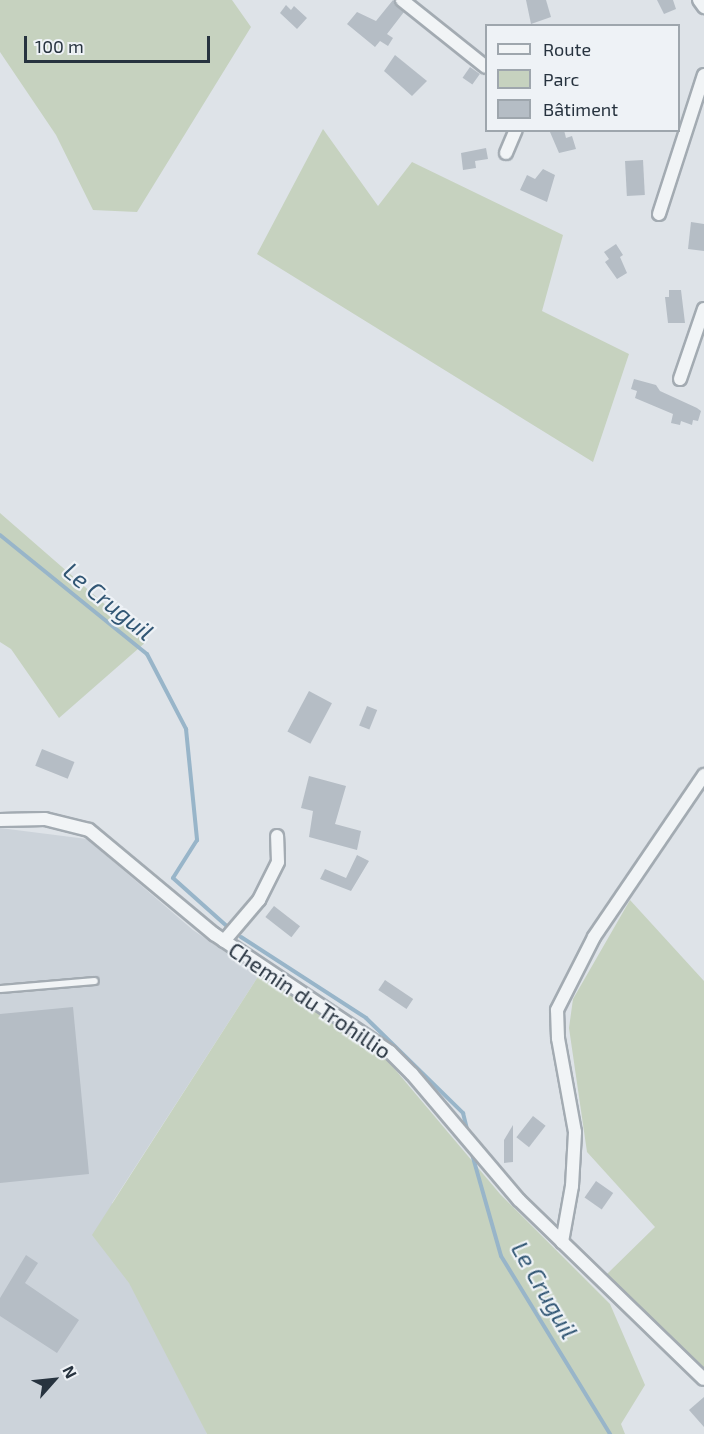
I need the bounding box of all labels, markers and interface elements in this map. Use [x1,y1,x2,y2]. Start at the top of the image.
scale bar [27,24,213,62]
legend [485,24,680,132]
text: 100 m [35,35,84,57]
text: Route [543,38,591,60]
text: Parc [543,68,579,90]
text: Bâtiment [543,98,618,120]
water label: Le Cruguil [58,556,160,646]
street label: Chemin du Trohillio [224,936,396,1064]
water label: Le Cruguil [506,1236,584,1344]
north arrow [24,1350,84,1410]
text: N [59,1362,82,1381]

